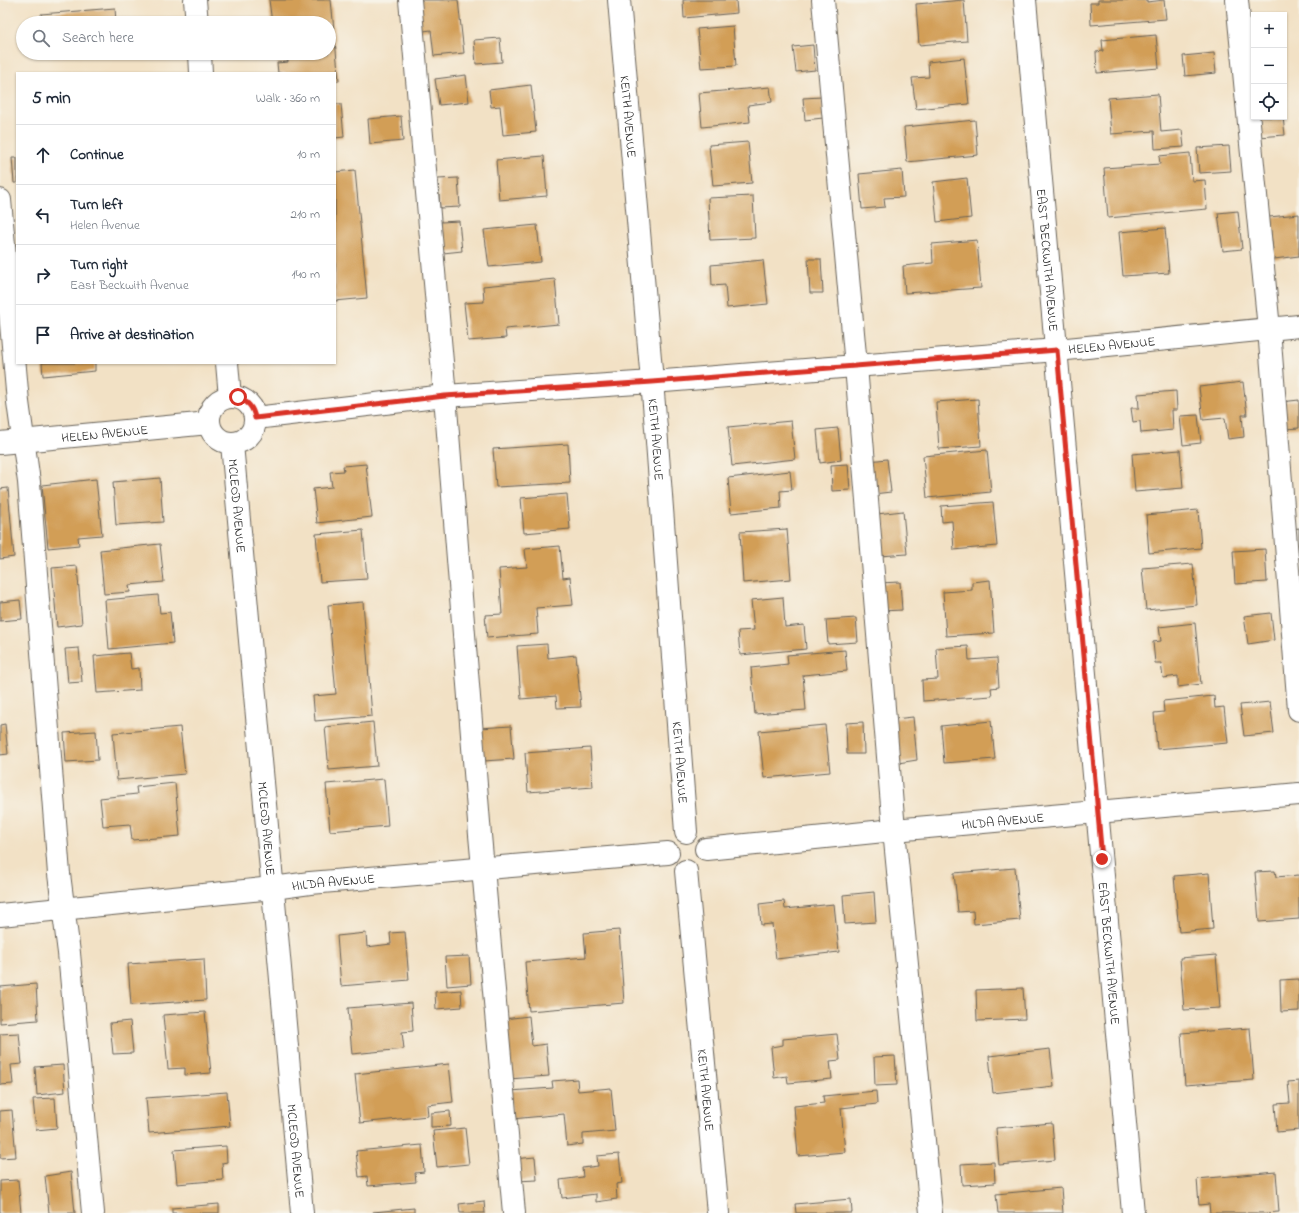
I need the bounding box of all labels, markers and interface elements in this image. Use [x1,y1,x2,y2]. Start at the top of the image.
map controls [1251,12,1287,120]
button: + [1251,12,1287,48]
search box [16,16,336,60]
icon: search [30,27,52,49]
text: Search here [62,27,134,49]
button: − [1251,48,1287,84]
street label: KEITH AVENUE [615,75,641,159]
button: locate [1251,84,1287,120]
text: 5 min [32,86,71,111]
text: Walk · 360 m [256,89,320,108]
icon: ahead [32,144,54,166]
text: Continue [70,144,124,166]
text: 10 m [297,145,320,164]
street label: EAST BECKWITH AVENUE [1031,188,1062,332]
text: Turn left [70,194,123,216]
icon: left [32,204,54,226]
text: 210 m [290,205,320,224]
text: Helen Avenue [70,216,140,235]
text: Turn right [70,254,128,276]
icon: right [32,264,54,286]
text: 140 m [292,265,320,284]
text: East Beckwith Avenue [70,276,189,295]
icon: arrive [32,324,54,346]
text: Arrive at destination [70,324,194,346]
street label: HELEN AVENUE [1068,332,1156,360]
route start [229,388,247,406]
street label: KEITH AVENUE [642,398,668,481]
street label: HELEN AVENUE [60,421,149,448]
street label: MCLEOD AVENUE [222,458,250,554]
street label: KEITH AVENUE [667,721,692,805]
street label: MCLEOD AVENUE [252,781,280,876]
street label: HILDA AVENUE [960,809,1045,835]
route end [1093,850,1111,868]
street label: HILDA AVENUE [291,870,376,896]
street label: EAST BECKWITH AVENUE [1093,881,1124,1026]
street label: KEITH AVENUE [692,1048,718,1132]
street label: MCLEOD AVENUE [281,1103,309,1199]

